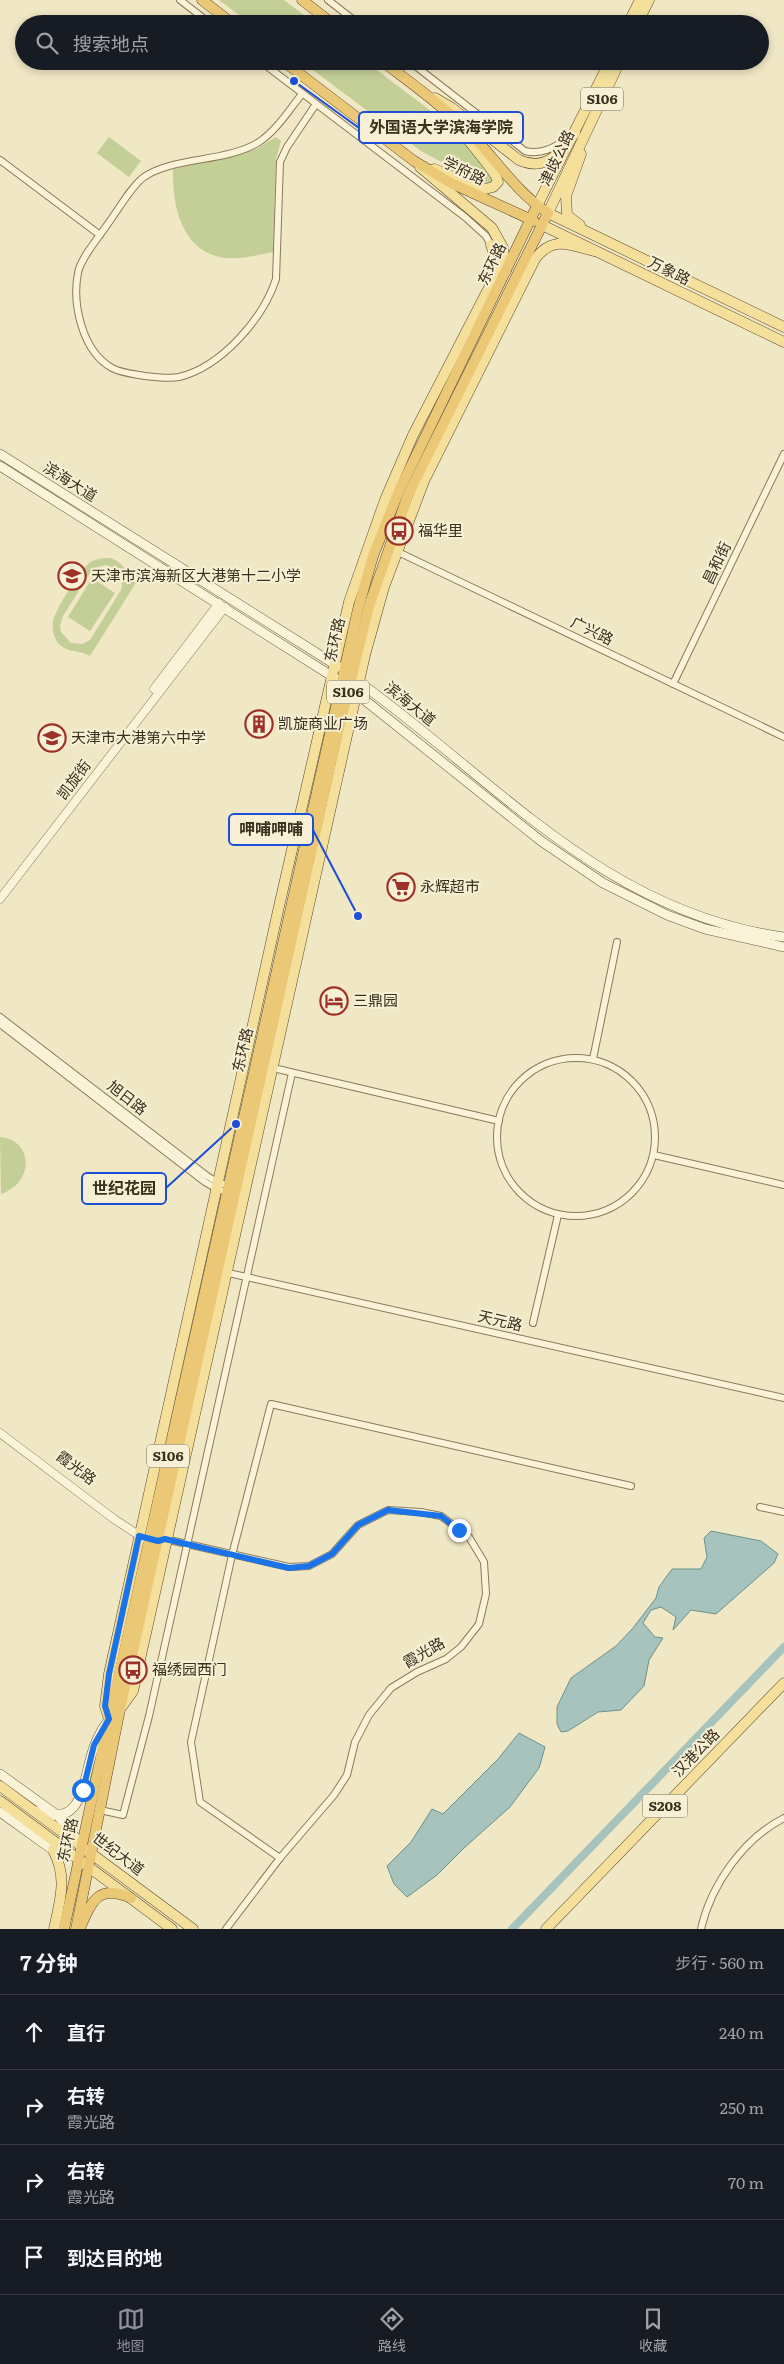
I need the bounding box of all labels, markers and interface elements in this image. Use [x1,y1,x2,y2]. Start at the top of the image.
search box [15,15,769,70]
icon: search [33,29,61,57]
text: 搜索地点 [73,29,149,57]
road number: S106 [581,88,623,110]
callout: 外国语大学滨海学院 [359,112,523,143]
text: 外国语大学滨海学院 [369,114,513,138]
street label: 津歧公路 [532,125,579,189]
street label: 学府路 [439,149,490,190]
street label: 东环路 [470,238,511,289]
street label: 万象路 [644,249,695,290]
street label: 滨海大道 [39,455,102,506]
bus stop icon: 福华里 [384,516,414,546]
place label: 福华里 [418,518,463,541]
street label: 昌和街 [695,537,736,588]
school or university icon: 天津市滨海新区大港第十二小学 [57,561,87,591]
place label: 天津市滨海新区大港第十二小学 [91,563,301,586]
street label: 广兴路 [567,609,618,650]
street label: 东环路 [317,615,350,664]
street label: 滨海大道 [380,675,442,731]
road number: S106 [327,680,369,704]
building icon: 凯旋商业广场 [244,709,274,739]
place label: 凯旋商业广场 [278,711,368,734]
school or university icon: 天津市大港第六中学 [37,723,67,753]
place label: 天津市大港第六中学 [71,725,206,748]
street label: 凯旋街 [50,754,96,804]
callout: 呷哺呷哺 [229,814,313,845]
text: 呷哺呷哺 [239,816,303,840]
supermarket icon: 永辉超市 [386,872,416,902]
place label: 永辉超市 [420,874,480,897]
hotel icon: 三鼎园 [319,986,349,1016]
place label: 三鼎园 [353,988,398,1011]
street label: 东环路 [225,1025,258,1074]
street label: 旭日路 [103,1074,153,1120]
callout: 世纪花园 [82,1173,166,1204]
text: 世纪花园 [92,1175,156,1199]
street label: 天元路 [476,1303,525,1336]
street label: 霞光路 [52,1444,102,1490]
road number: S106 [147,1444,189,1468]
route end [448,1519,471,1542]
street label: 霞光路 [398,1630,448,1673]
bus stop icon: 福绣园西门 [118,1655,148,1685]
place label: 福绣园西门 [152,1657,227,1680]
street label: 汉港公路 [666,1722,724,1782]
route start [72,1779,95,1802]
road number: S208 [642,1794,688,1818]
street label: 东环路 [50,1815,83,1864]
street label: 世纪大道 [88,1826,150,1880]
text: 7 分钟 [20,1946,78,1977]
text: 步行 · 560 m [676,1950,764,1974]
icon: ahead [20,2018,48,2046]
text: 直行 [67,2018,105,2046]
text: 240 m [719,2020,764,2044]
text: 右转 [67,2081,105,2109]
icon: right [20,2093,48,2121]
text: 250 m [720,2095,764,2119]
text: 霞光路 [67,2109,115,2133]
text: 右转 [67,2156,105,2184]
icon: right [20,2168,48,2196]
text: 70 m [728,2170,764,2194]
text: 霞光路 [67,2184,115,2208]
icon: arrive [20,2243,48,2271]
text: 到达目的地 [67,2243,162,2271]
tab: 地图 [117,2305,145,2355]
tab: 路线 [378,2305,406,2355]
tab: 收藏 [639,2305,667,2355]

